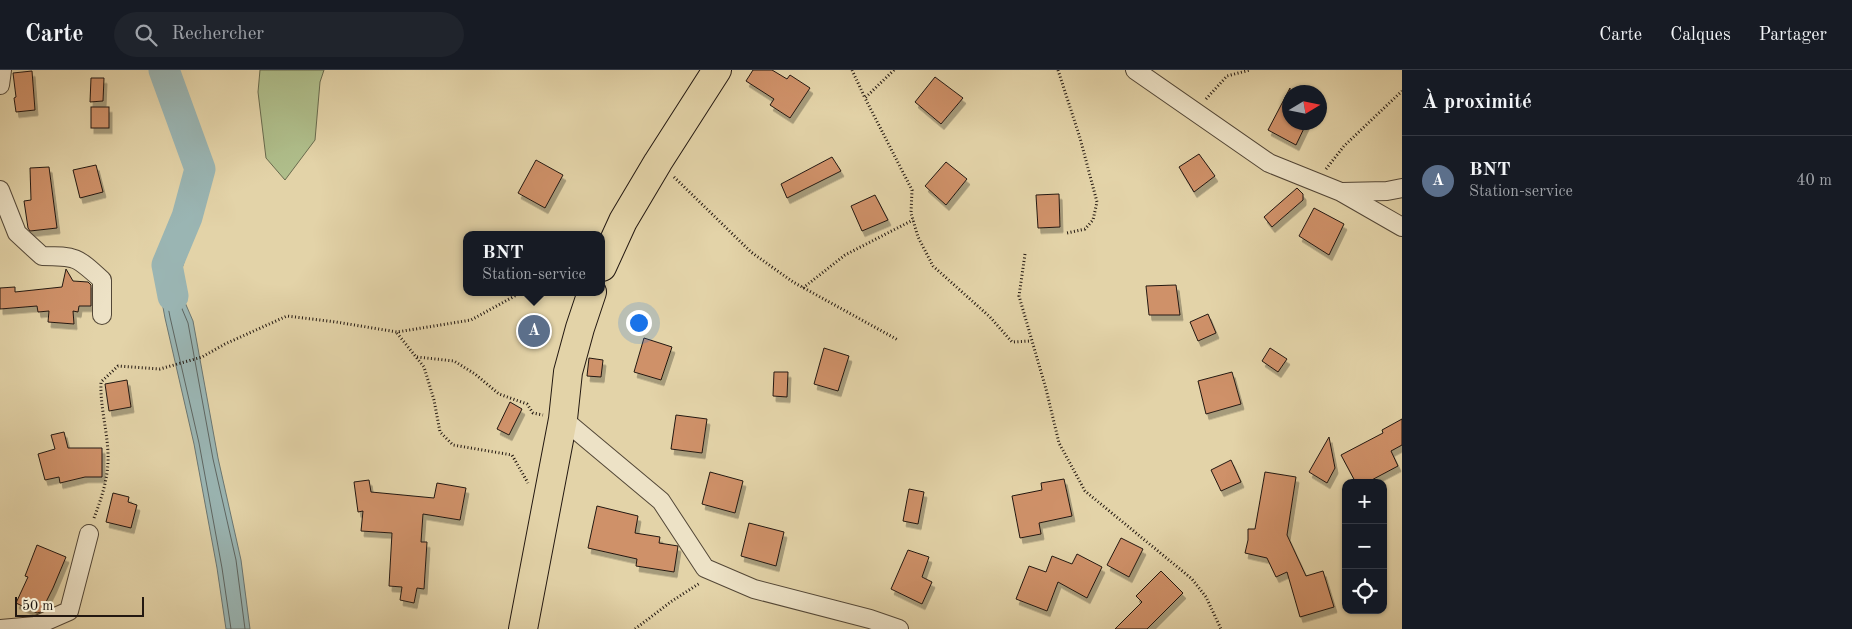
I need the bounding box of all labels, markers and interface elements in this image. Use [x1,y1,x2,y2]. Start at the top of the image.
search box [114,12,464,57]
icon: search [132,21,160,49]
text: Carte [25,23,84,47]
text: Rechercher [172,25,264,44]
text: Carte [1599,26,1642,44]
text: Calques [1670,26,1731,44]
text: Partager [1759,26,1827,44]
north arrow [1282,85,1327,130]
text: À proximité [1422,92,1532,113]
text: BNT [1469,161,1511,180]
text: A [1432,173,1444,189]
text: 40 m [1796,173,1832,189]
text: Station-service [1469,184,1573,200]
popup [463,231,605,296]
text: BNT [482,244,524,263]
text: Station-service [482,267,586,283]
your location [626,310,652,336]
pin: A [518,312,550,350]
map controls [1342,479,1387,614]
button: + [1342,479,1387,524]
button: − [1342,524,1387,569]
button: locate [1342,569,1387,614]
scale bar [15,594,144,617]
text: 50 m [22,599,53,613]

